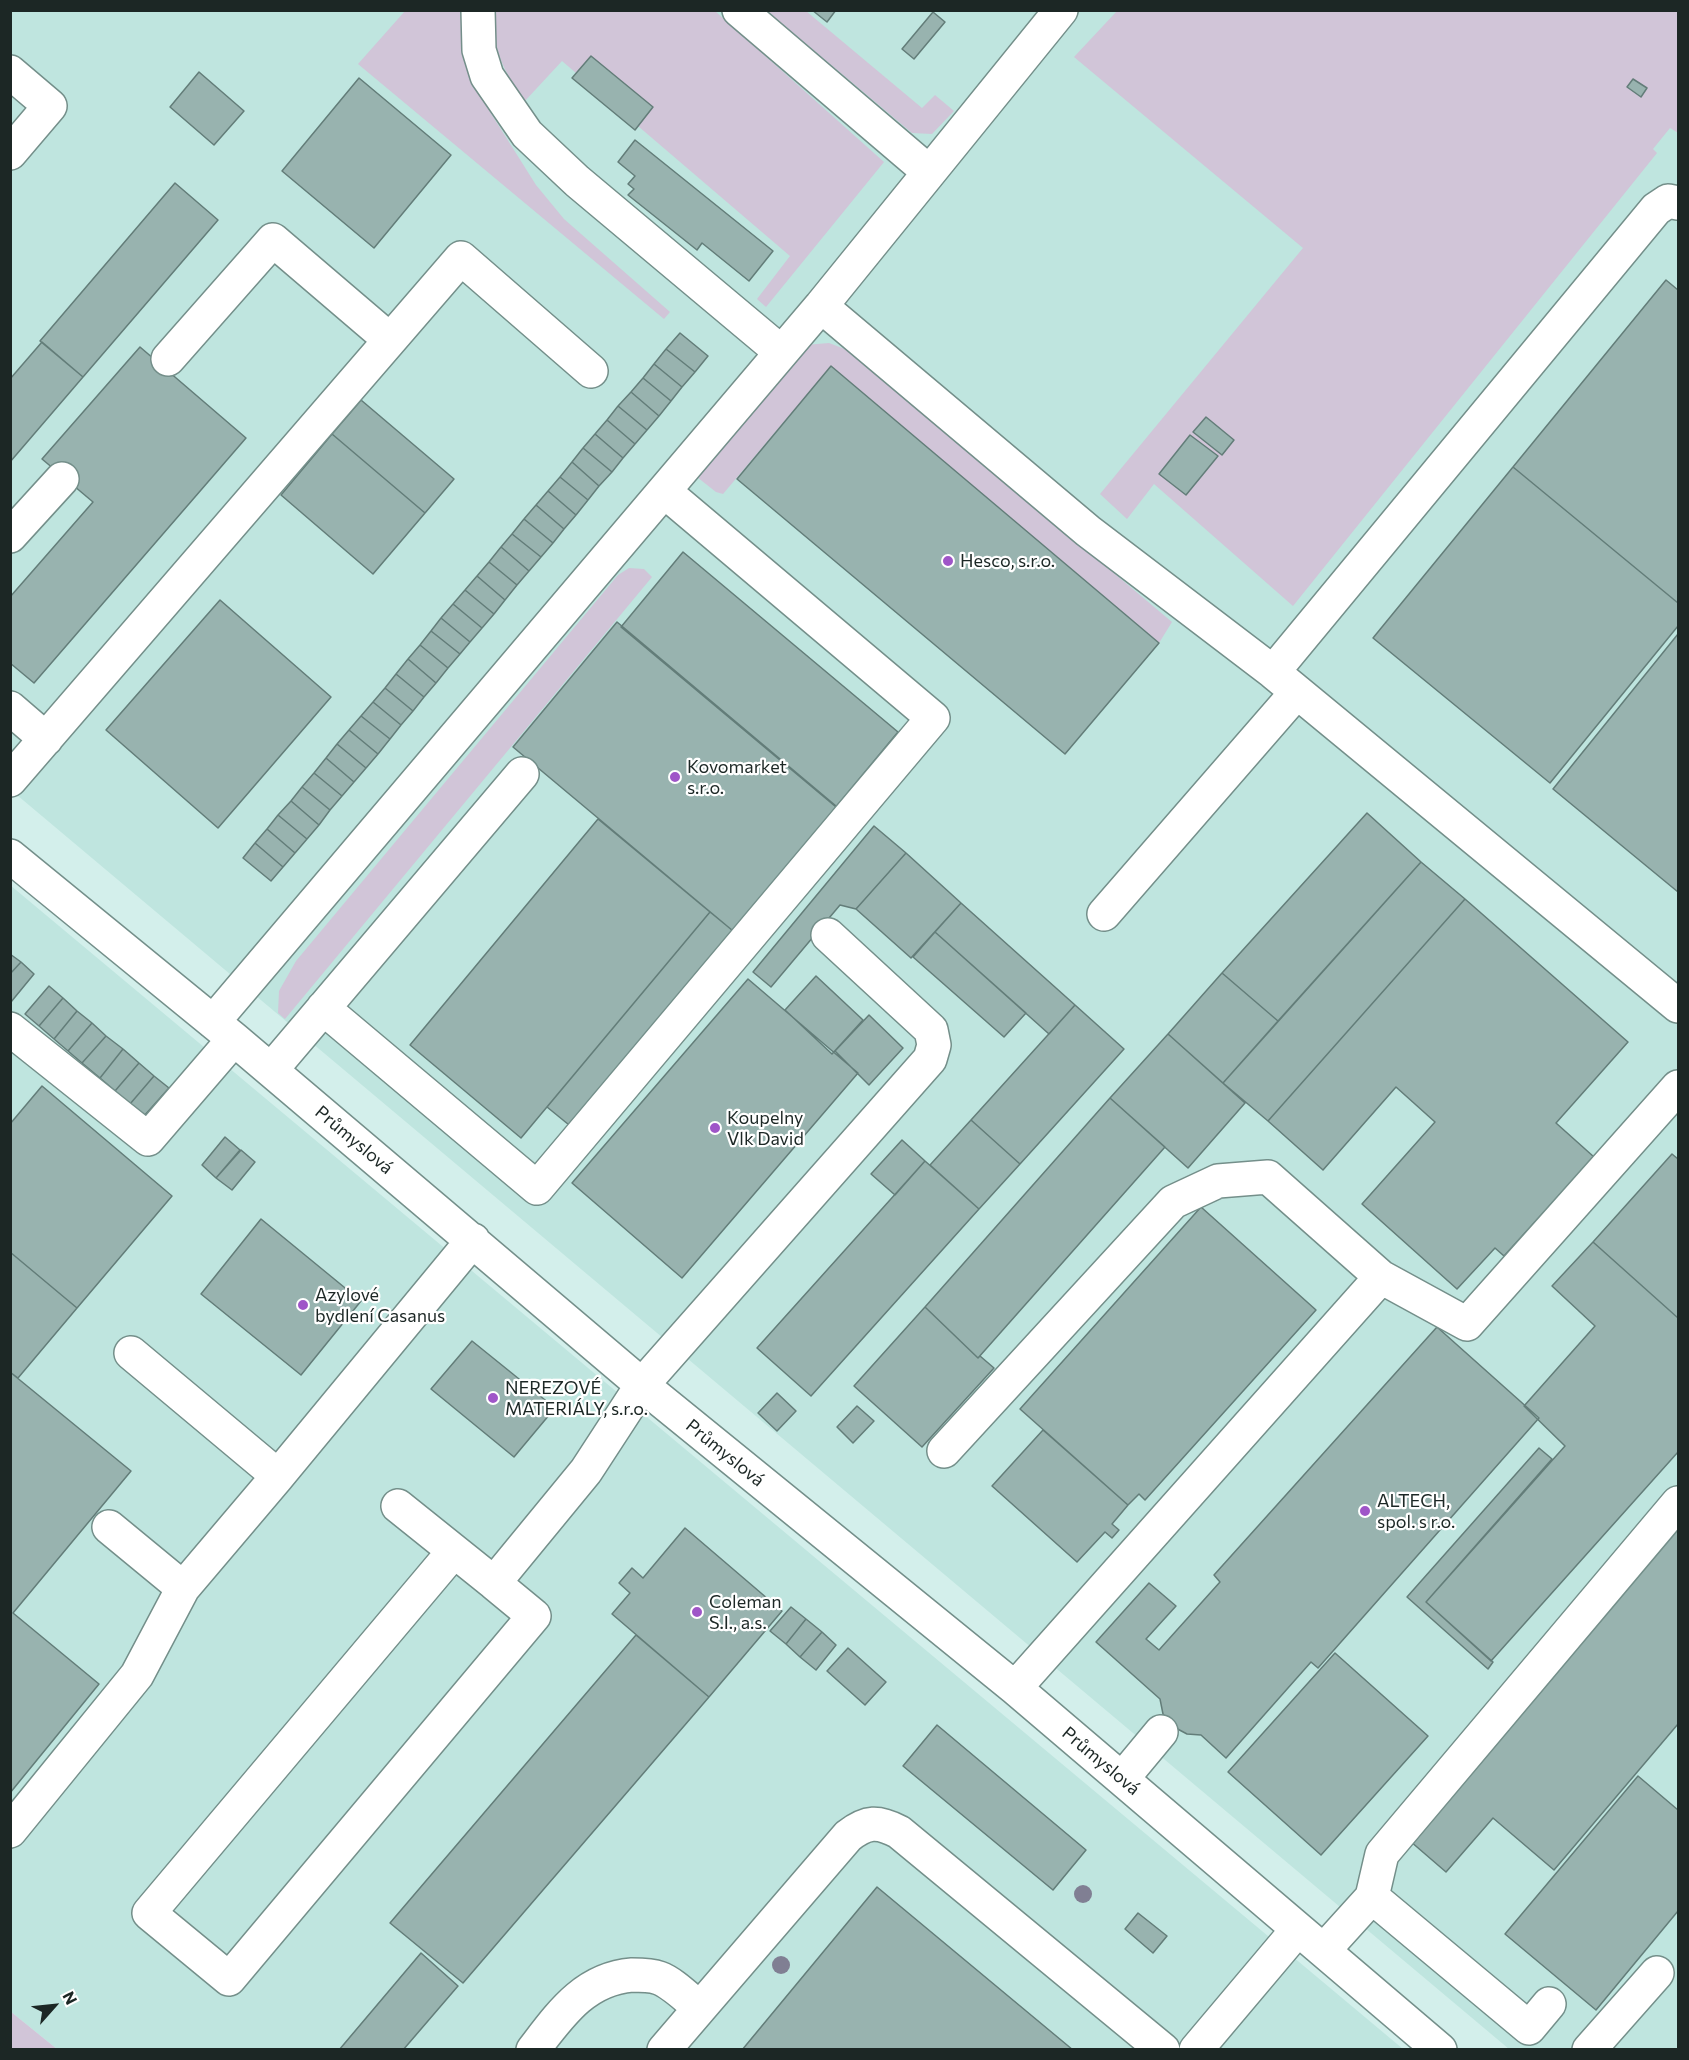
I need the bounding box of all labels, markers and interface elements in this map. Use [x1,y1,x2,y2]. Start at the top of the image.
place label: Hesco, s.r.o. [960,550,1055,572]
marker: Hesco, s.r.o. [941,554,955,568]
place label: Kovomarket s.r.o. [687,756,787,798]
marker: Kovomarket s.r.o. [668,770,682,784]
street label: Průmyslová [311,1101,397,1179]
place label: Koupelny Vlk David [727,1107,804,1150]
marker: Koupelny Vlk David [708,1121,722,1135]
place label: Azylové bydlení Casanus [315,1284,445,1326]
marker: Azylové bydlení Casanus [296,1298,310,1312]
place label: NEREZOVÉ MATERIÁLY, s.r.o. [505,1377,648,1420]
marker: NEREZOVÉ MATERIÁLY, s.r.o. [486,1391,500,1405]
street label: Průmyslová [681,1415,769,1491]
place label: ALTECH, spol. s r.o. [1377,1490,1455,1532]
marker: ALTECH, spol. s r.o. [1358,1504,1372,1518]
place label: Coleman S.I., a.s. [709,1591,782,1634]
marker: Coleman S.I., a.s. [690,1605,704,1619]
street label: Průmyslová [1058,1722,1144,1800]
north arrow [24,1976,84,2036]
text: N [59,1988,82,2007]

